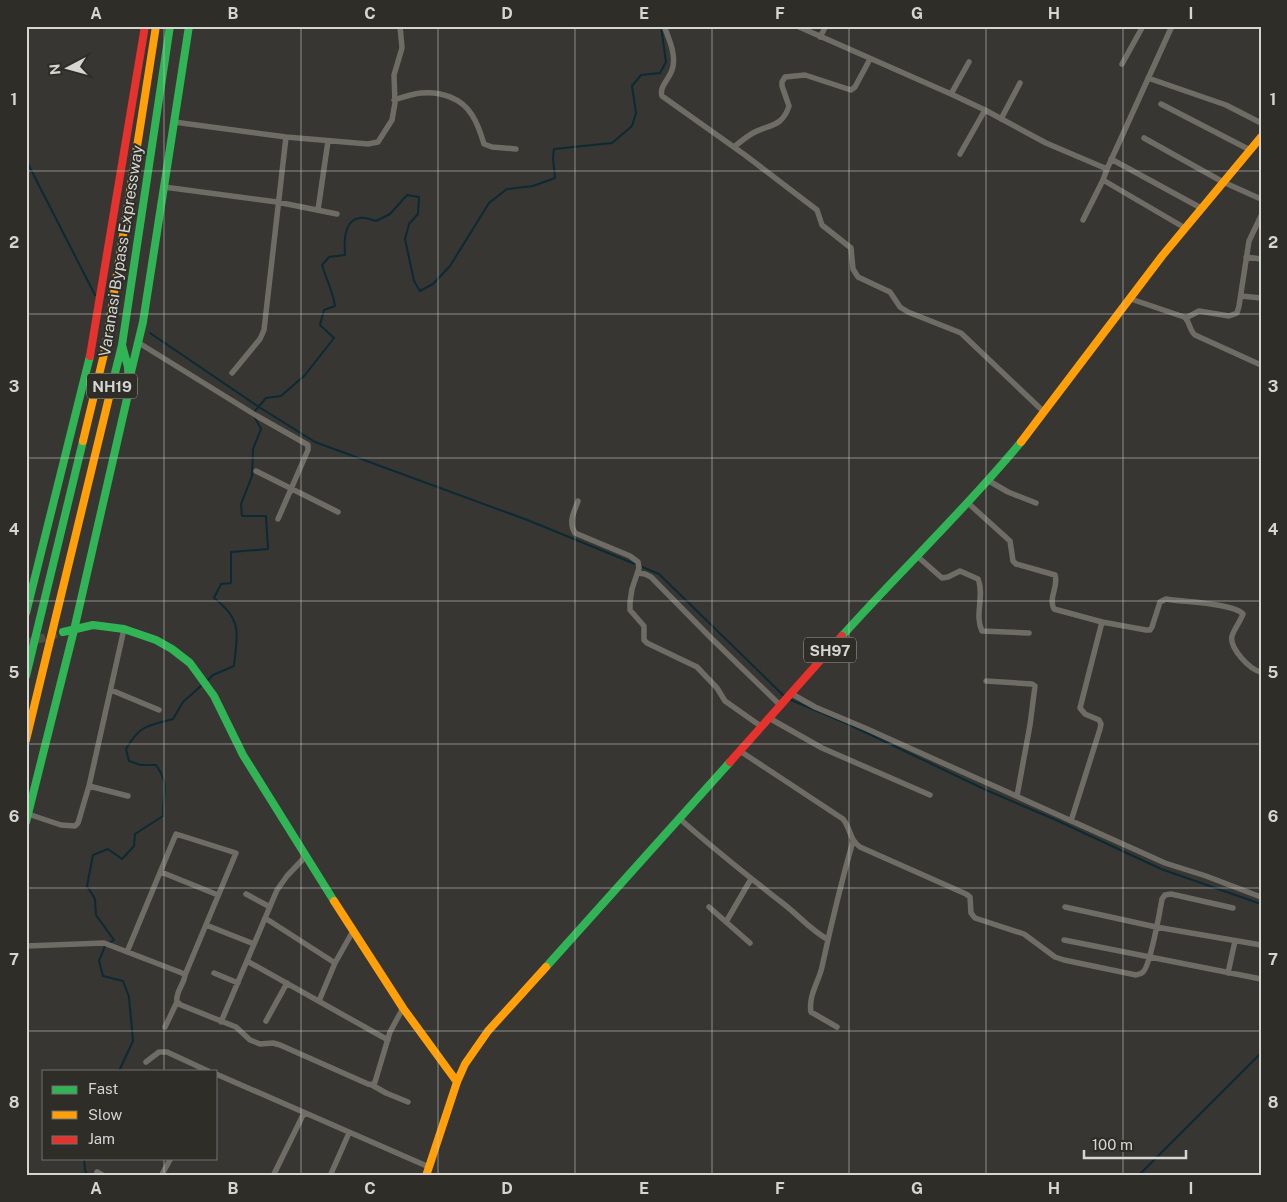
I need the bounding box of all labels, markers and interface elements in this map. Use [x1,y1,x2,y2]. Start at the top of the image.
text: A [90,4,102,23]
text: B [228,4,239,23]
text: C [364,4,376,23]
text: D [501,4,513,23]
text: E [639,4,649,23]
text: F [775,4,785,23]
text: G [911,4,923,23]
text: H [1048,4,1060,23]
text: I [1189,4,1193,23]
north arrow [42,42,92,92]
text: N [47,63,64,76]
text: 1 [11,90,17,109]
text: 1 [1270,90,1276,109]
street label: Varanasi Bypass Expressway [95,143,147,358]
text: 2 [9,233,19,252]
text: 2 [1268,233,1278,252]
road number: NH19 [87,374,137,398]
text: 3 [9,377,19,396]
text: 3 [1268,377,1278,396]
text: 4 [9,520,20,539]
text: 4 [1268,520,1279,539]
road number: SH97 [804,638,856,662]
text: 5 [9,663,20,682]
text: 5 [1268,663,1279,682]
text: 6 [9,807,19,826]
text: 6 [1268,807,1278,826]
text: 7 [9,950,19,969]
text: 7 [1268,950,1278,969]
legend [42,1070,218,1160]
text: Fast [88,1080,118,1097]
text: 8 [9,1093,20,1112]
text: 8 [1268,1093,1279,1112]
text: Slow [88,1106,123,1123]
scale bar [1084,1127,1187,1159]
text: Jam [88,1130,115,1147]
text: 100 m [1092,1136,1133,1153]
text: A [90,1179,102,1198]
text: B [228,1179,239,1198]
text: C [364,1179,376,1198]
text: D [501,1179,513,1198]
text: E [639,1179,649,1198]
text: F [775,1179,785,1198]
text: G [911,1179,923,1198]
text: H [1048,1179,1060,1198]
text: I [1189,1179,1193,1198]

